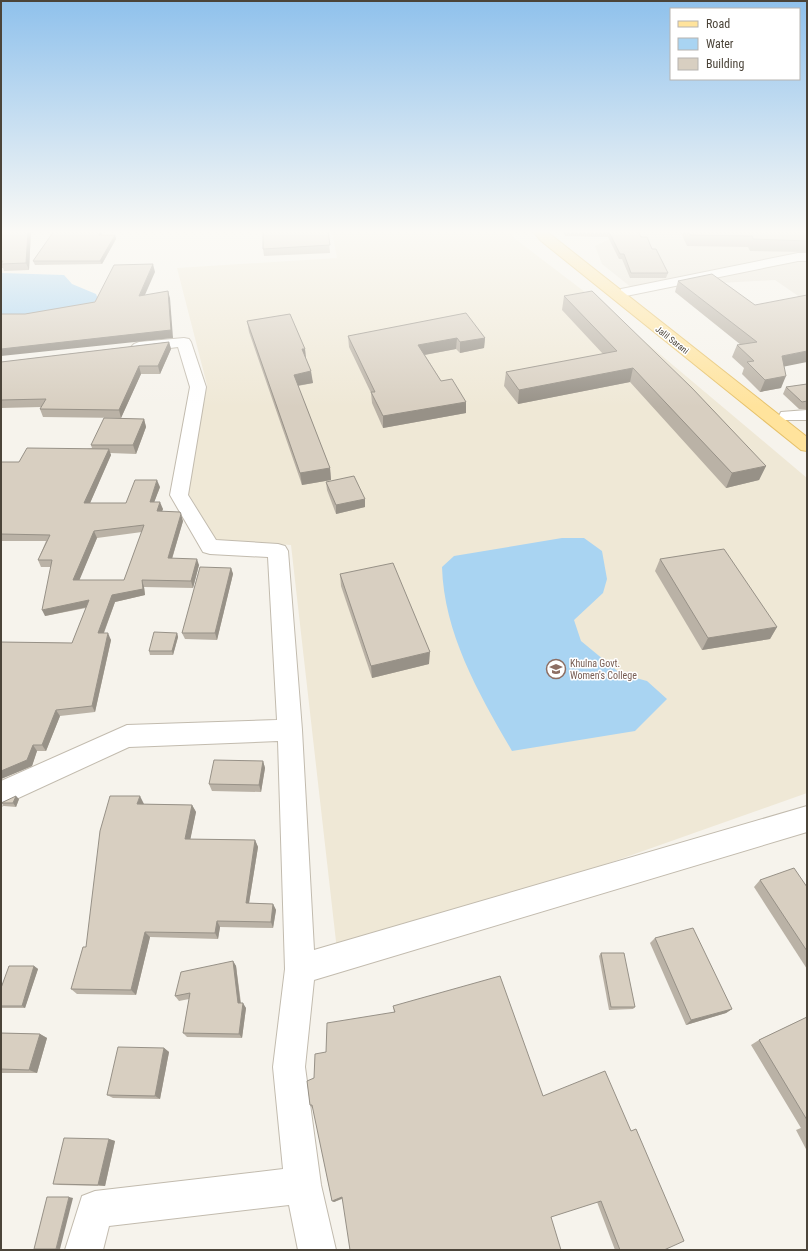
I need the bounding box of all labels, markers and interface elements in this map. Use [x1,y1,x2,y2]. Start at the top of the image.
legend [670,8,800,80]
text: Road [706,17,730,31]
text: Water [706,37,734,51]
text: Building [706,57,744,71]
street label: Jalil Sarani [653,324,691,356]
school or university icon: Khulna Govt. Women's College [545,658,567,680]
place label: Khulna Govt. Women's College [570,658,637,681]

